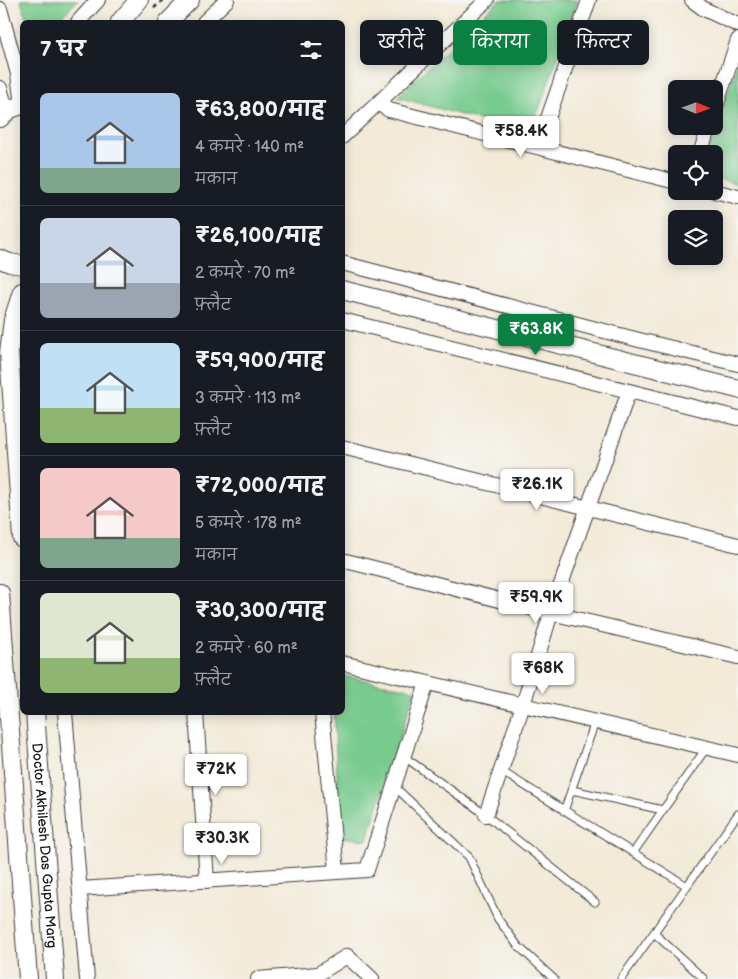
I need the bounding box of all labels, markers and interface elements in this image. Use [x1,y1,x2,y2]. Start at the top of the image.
chip: खरीदें [360,20,443,65]
chip: किराया [453,20,547,65]
chip: फ़िल्टर [557,20,649,65]
icon: filters [297,36,325,64]
text: 7 घर [40,37,85,62]
north arrow [668,80,722,135]
map controls [668,80,723,265]
text: ₹63,800/माह [195,97,325,122]
icon: home [80,113,140,173]
pin: ₹58.4K [480,116,562,158]
text: ₹58.4K [494,122,548,141]
text: 4 कमरे · 140 m² [195,138,304,157]
button: locate [668,145,723,200]
text: मकान [195,170,237,189]
button: layers [668,210,723,265]
text: ₹26,100/माह [195,223,321,248]
icon: home [80,238,140,298]
text: 2 कमरे · 70 m² [195,264,295,283]
text: फ़्लैट [195,296,231,315]
pin: ₹63.8K [495,314,577,356]
text: ₹63.8K [509,320,563,339]
text: ₹59,900/माह [195,348,324,373]
icon: home [80,363,140,423]
text: 3 कमरे · 113 m² [195,389,301,408]
text: फ़्लैट [195,421,231,440]
pin: ₹26.1K [496,468,578,511]
text: ₹72,000/माह [195,473,324,498]
text: ₹26.1K [511,475,563,494]
icon: home [80,488,140,548]
text: 5 कमरे · 178 m² [195,514,302,533]
text: मकान [195,546,237,565]
pin: ₹59.9K [495,582,577,624]
text: ₹59.9K [509,588,563,607]
text: ₹30,300/माह [195,598,325,623]
icon: home [80,613,140,673]
text: 2 कमरे · 60 m² [195,639,298,658]
pin: ₹68K [513,652,573,695]
text: ₹68K [522,659,564,678]
text: फ़्लैट [195,671,231,690]
street label: Doctor Akhilesh Das Gupta Marg [28,742,61,949]
pin: ₹72K [186,754,246,796]
text: ₹72K [196,760,236,779]
pin: ₹30.3K [181,822,263,865]
text: ₹30.3K [195,829,249,848]

